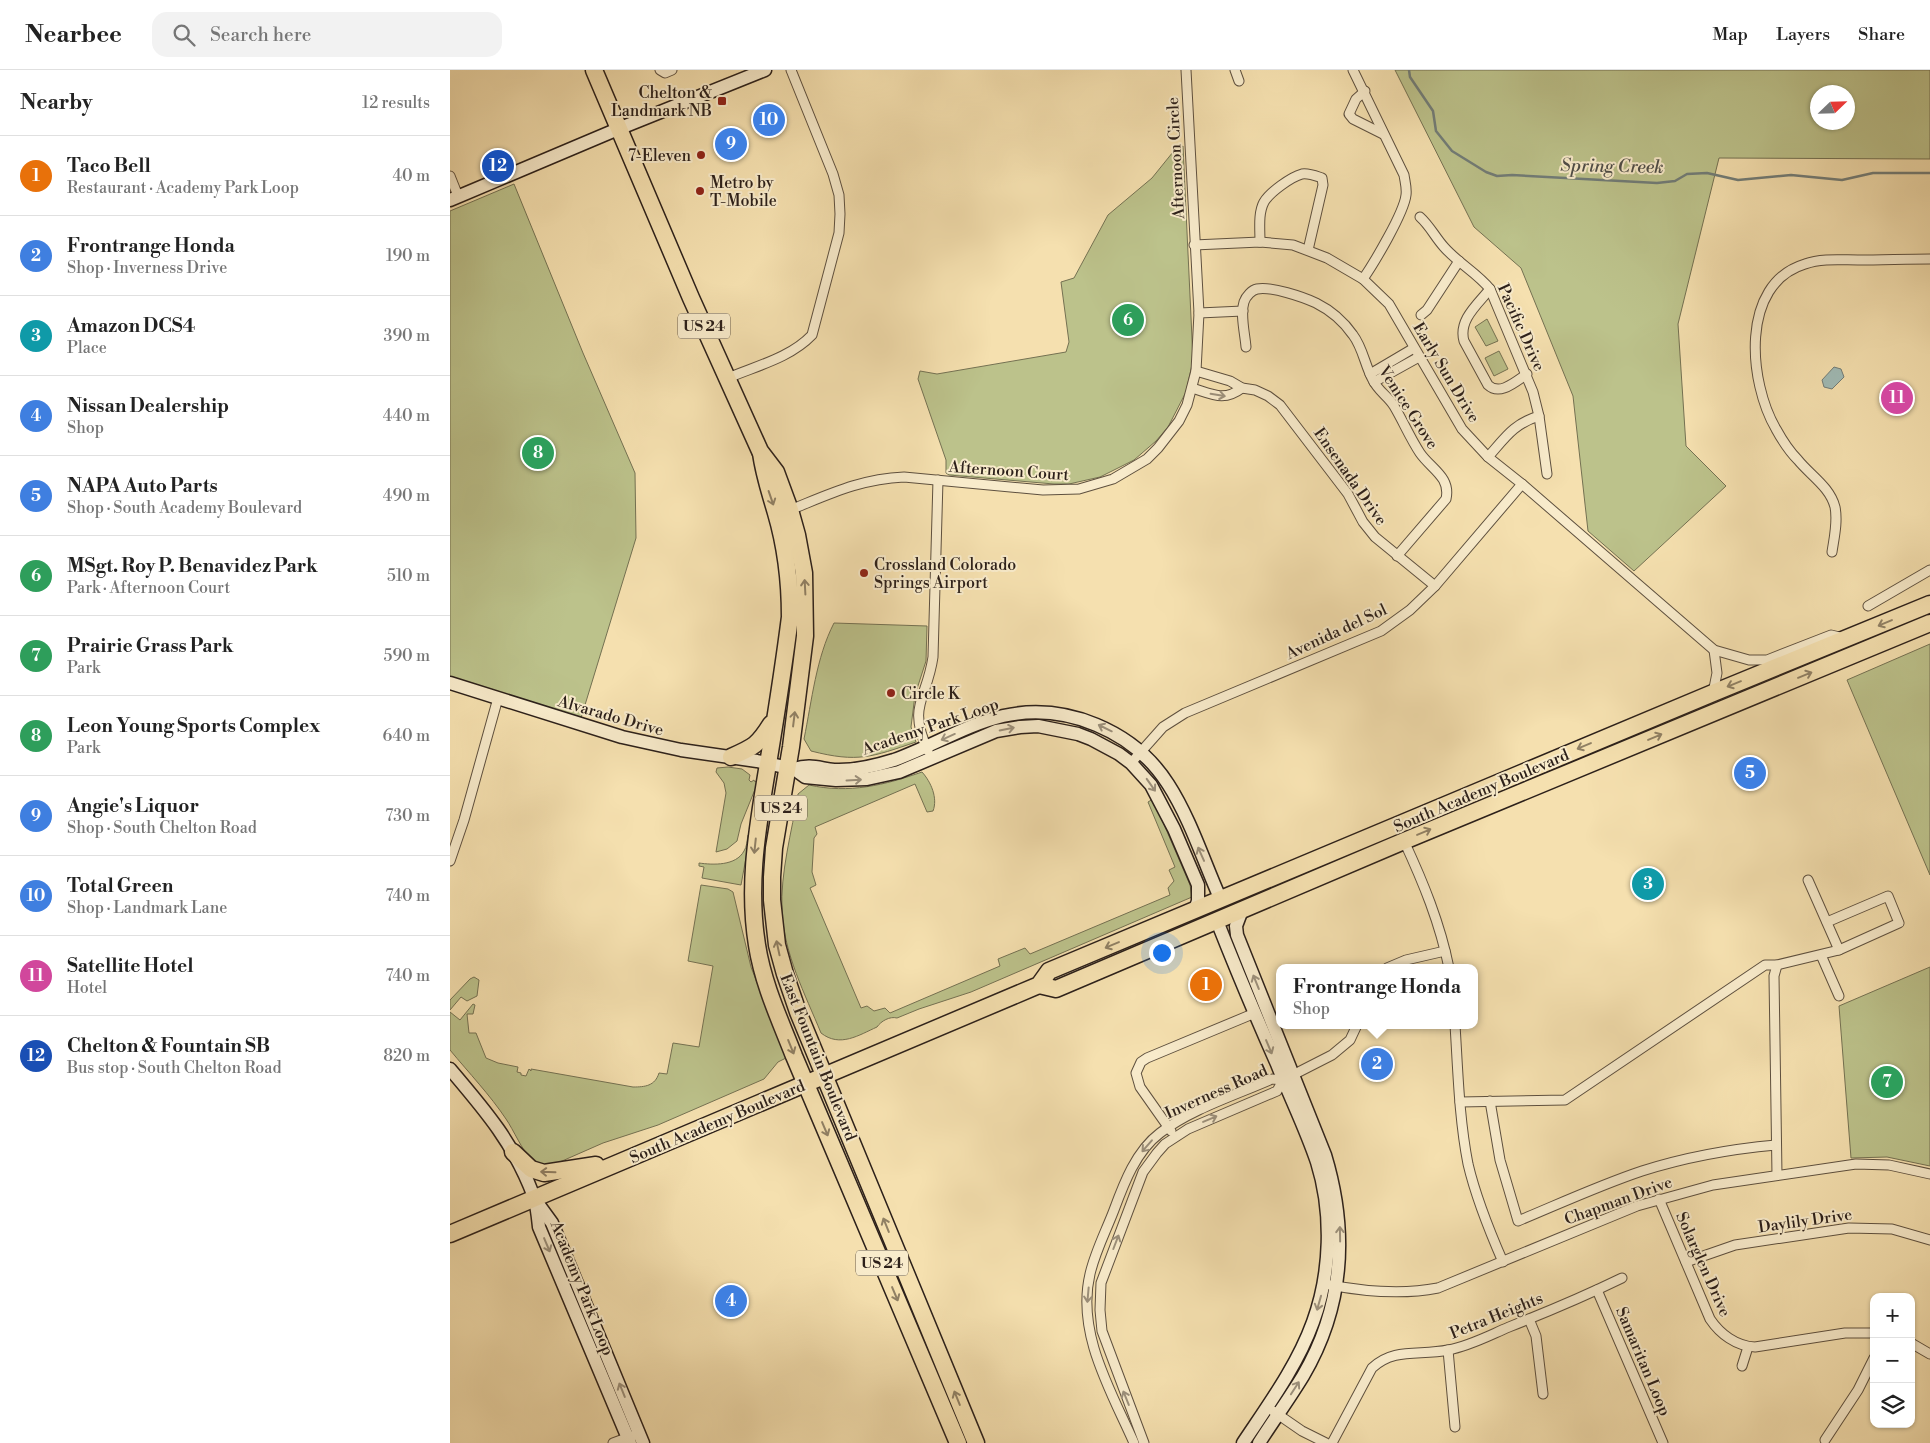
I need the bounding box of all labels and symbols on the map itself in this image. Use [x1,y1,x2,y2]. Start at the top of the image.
place label: Chelton & Landmark NB [611,83,712,121]
north arrow [1810,85,1855,130]
marker: Chelton & Landmark NB [716,95,728,107]
street label: Afternoon Circle [1163,96,1189,221]
pin: 10 [753,101,785,139]
pin: 9 [715,125,747,163]
place label: 7-Eleven [628,146,691,166]
pin: 12 [482,147,514,185]
marker: 7-Eleven [695,149,707,161]
water label: Spring Creek [1560,154,1664,179]
place label: Metro by T-Mobile [710,173,777,211]
marker: Metro by T-Mobile [694,185,706,197]
street label: Pacific Drive [1493,281,1549,374]
pin: 6 [1112,301,1144,339]
road number: US 24 [678,314,730,338]
street label: Early Sun Drive [1408,319,1484,426]
street label: Venice Grove [1373,361,1443,453]
pin: 11 [1881,379,1913,417]
one-way arrow [1209,390,1225,400]
street label: Ensenada Drive [1309,424,1391,529]
pin: 8 [522,434,554,472]
street label: Afternoon Court [947,457,1070,485]
one-way arrow [767,490,776,505]
place label: Crossland Colorado Springs Airport [874,555,1016,593]
marker: Crossland Colorado Springs Airport [858,567,870,579]
one-way arrow [800,579,810,596]
street label: Avenida del Sol [1282,600,1390,665]
one-way arrow [1878,618,1893,628]
one-way arrow [1797,670,1812,679]
one-way arrow [1727,680,1743,689]
place label: Circle K [901,684,961,704]
marker: Circle K [885,687,897,699]
street label: Alvarado Drive [555,691,666,741]
street label: Academy Park Loop [858,694,1001,760]
one-way arrow [789,712,799,728]
one-way arrow [1097,723,1112,733]
one-way arrow [999,724,1015,734]
one-way arrow [1647,731,1662,740]
one-way arrow [941,732,956,742]
one-way arrow [1577,743,1592,752]
street label: South Academy Boulevard [1391,745,1572,837]
pin: 5 [1734,754,1766,792]
one-way arrow [846,775,862,785]
one-way arrow [1146,778,1156,792]
road number: US 24 [755,796,807,820]
one-way arrow [1416,827,1431,836]
one-way arrow [750,838,760,854]
one-way arrow [1195,847,1205,862]
pin: 3 [1632,865,1664,903]
one-way arrow [773,940,783,956]
one-way arrow [1105,940,1120,950]
your location [1149,940,1175,966]
pin: 1 [1190,966,1222,1004]
street label: East Fountain Boulevard [775,971,861,1144]
one-way arrow [1251,975,1260,990]
one-way arrow [787,1039,796,1055]
one-way arrow [1265,1039,1275,1054]
pin: 2 [1361,1045,1393,1083]
street label: Inverness Road [1162,1060,1271,1124]
pin: 7 [1871,1063,1903,1101]
street label: South Academy Boulevard [627,1076,808,1168]
one-way arrow [1202,1114,1217,1124]
one-way arrow [820,1121,830,1136]
one-way arrow [1141,1139,1153,1152]
one-way arrow [540,1168,556,1177]
street label: Chapman Drive [1562,1172,1675,1230]
street label: Daylily Drive [1757,1204,1853,1237]
street label: Solarglen Drive [1671,1209,1735,1320]
street label: Academy Park Loop [546,1217,618,1359]
one-way arrow [881,1218,890,1233]
one-way arrow [1335,1226,1345,1242]
one-way arrow [1112,1235,1121,1251]
one-way arrow [542,1237,552,1252]
road number: US 24 [856,1250,908,1276]
pin: 4 [715,1282,747,1320]
one-way arrow [890,1286,900,1301]
one-way arrow [1083,1287,1093,1303]
street label: Petra Heights [1447,1288,1546,1344]
one-way arrow [1313,1294,1323,1310]
street label: Samaritan Loop [1611,1304,1675,1419]
one-way arrow [1290,1381,1300,1395]
one-way arrow [616,1383,626,1398]
one-way arrow [952,1391,961,1406]
one-way arrow [1121,1391,1130,1406]

